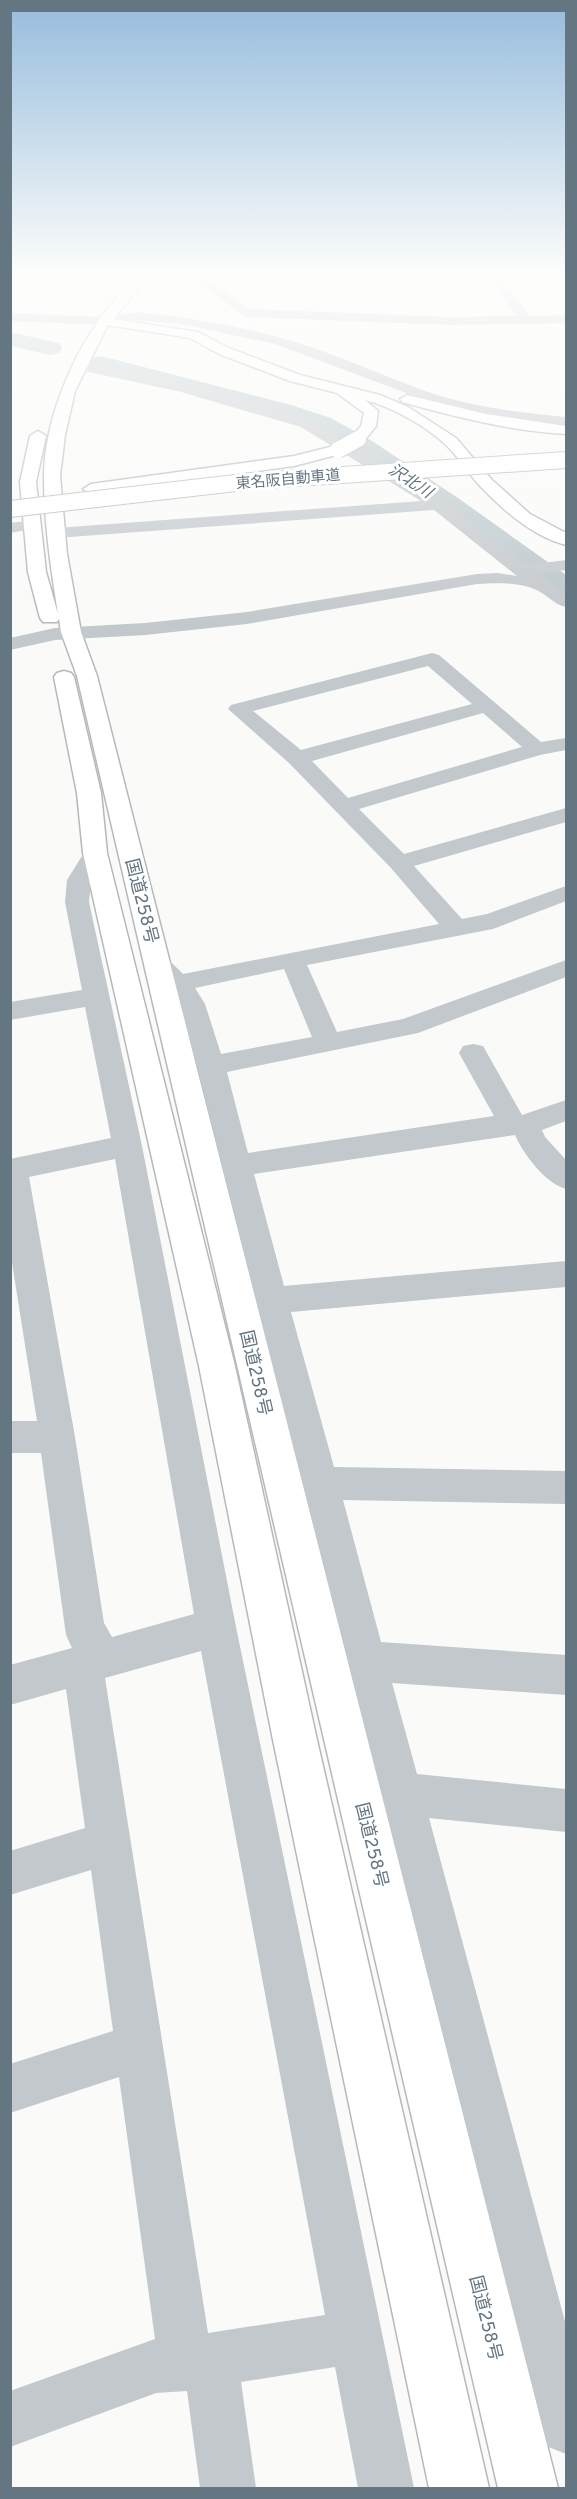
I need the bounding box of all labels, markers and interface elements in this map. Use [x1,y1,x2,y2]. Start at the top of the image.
water label: 沢北川 [384,460,437,504]
street label: 東名阪自動車道 [235,466,341,495]
street label: 国道258号 [119,856,162,946]
street label: 国道258号 [234,1328,276,1418]
street label: 国道258号 [349,1800,392,1890]
street label: 国道258号 [463,2273,506,2363]

